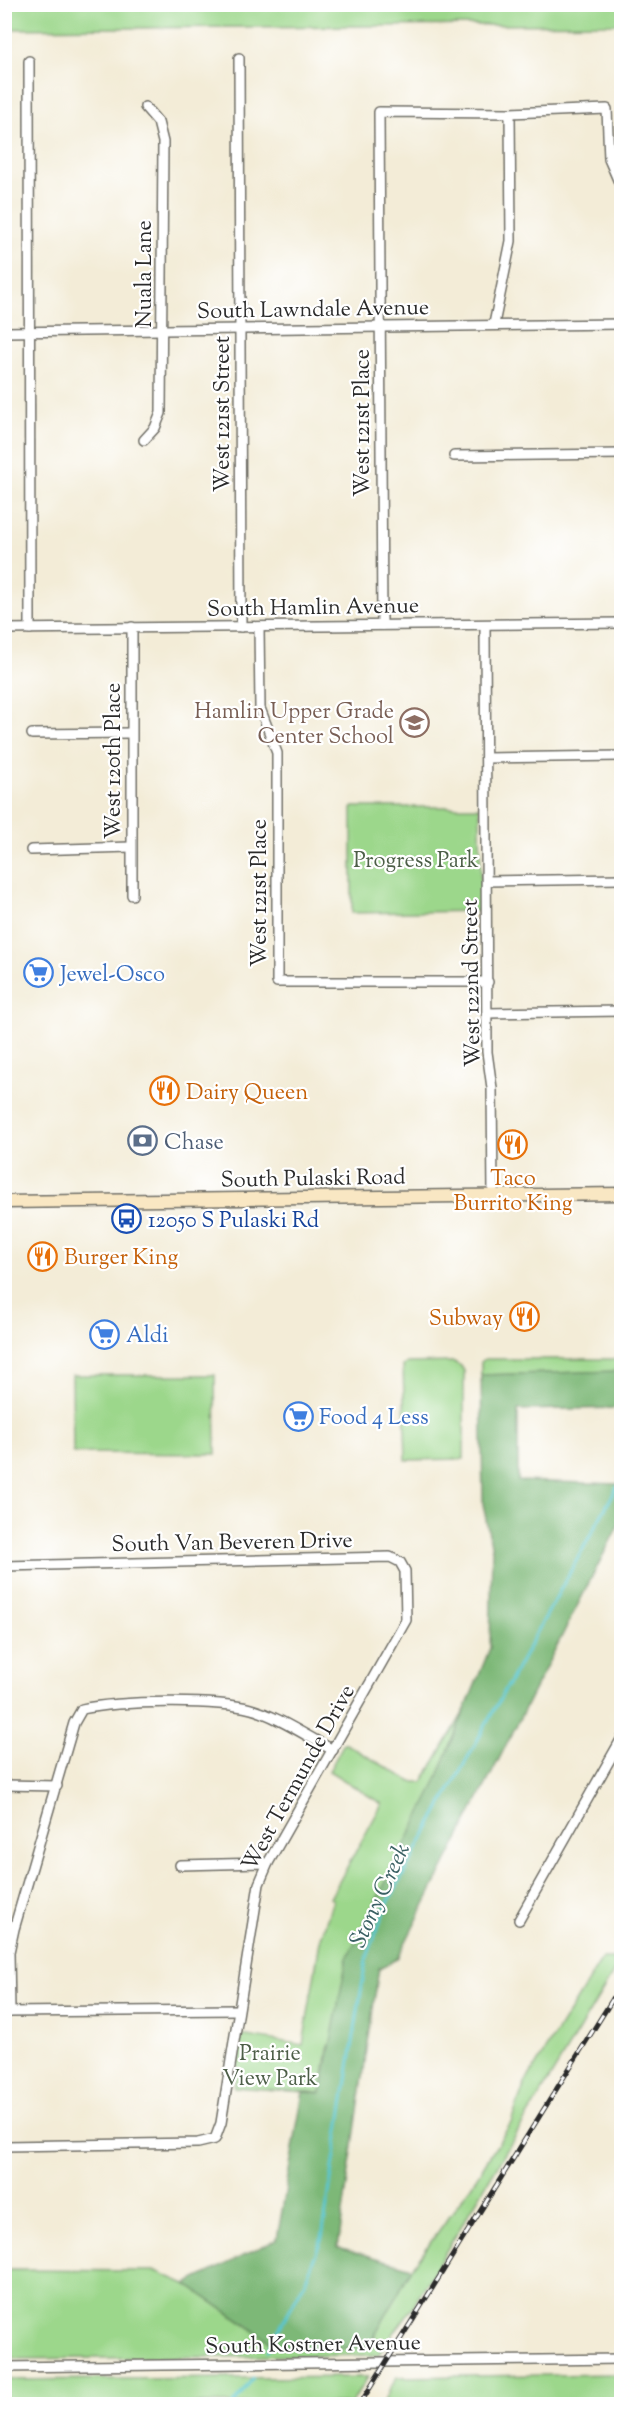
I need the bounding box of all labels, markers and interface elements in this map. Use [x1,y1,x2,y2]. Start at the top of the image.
street label: Nuala Lane [130,220,162,328]
street label: South Lawndale Avenue [197,293,429,329]
street label: West 121st Street [208,335,240,492]
street label: West 121st Place [348,349,380,497]
street label: South Hamlin Avenue [207,591,419,627]
street label: West 120th Place [99,683,131,839]
place label: Hamlin Upper Grade Center School [194,697,394,754]
school or university icon: Hamlin Upper Grade Center School [399,707,431,739]
street label: West 121st Place [245,819,277,967]
park label: Progress Park [353,846,479,878]
street label: West 122nd Street [456,898,490,1067]
supermarket icon: Jewel-Osco [23,957,55,989]
place label: Jewel-Osco [59,960,165,992]
restaurant icon: Dairy Queen [149,1075,181,1107]
place label: Dairy Queen [186,1078,308,1110]
bank icon: Chase [127,1125,159,1157]
place label: Chase [164,1128,224,1160]
restaurant icon: Taco Burrito King [497,1129,529,1161]
street label: South Pulaski Road [220,1162,406,1198]
place label: Taco Burrito King [453,1164,573,1221]
bus stop icon: 12050 S Pulaski Rd [111,1203,143,1235]
place label: 12050 S Pulaski Rd [148,1206,319,1238]
restaurant icon: Burger King [27,1240,59,1272]
place label: Burger King [64,1243,179,1275]
restaurant icon: Subway [508,1301,540,1333]
place label: Subway [429,1304,503,1336]
supermarket icon: Aldi [89,1318,121,1350]
place label: Aldi [126,1321,168,1353]
supermarket icon: Food 4 Less [282,1400,314,1432]
place label: Food 4 Less [319,1403,429,1435]
street label: South Van Beveren Drive [111,1526,353,1562]
street label: West Termunde Drive [235,1679,364,1878]
water label: Stony Creek [342,1838,420,1954]
park label: Prairie View Park [222,2039,318,2096]
street label: South Kostner Avenue [205,2328,421,2364]

